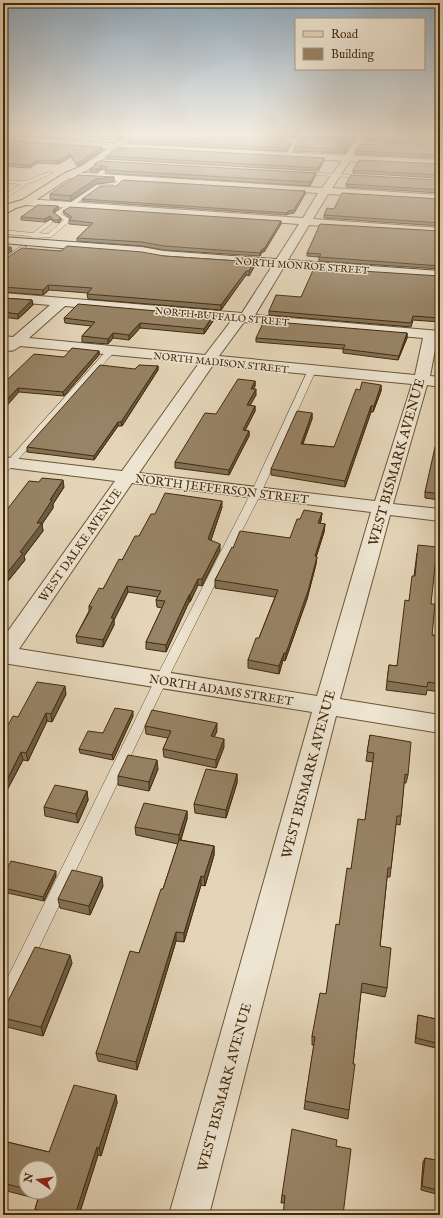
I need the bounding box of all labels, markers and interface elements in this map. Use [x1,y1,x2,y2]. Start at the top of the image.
legend [295,18,425,70]
text: Road [331,27,359,42]
text: Building [331,47,375,62]
street label: NORTH MONROE STREET [235,255,370,278]
street label: NORTH BUFFALO STREET [154,305,290,330]
street label: NORTH MADISON STREET [153,350,290,377]
street label: WEST BISMARK AVENUE [364,376,430,548]
street label: NORTH JEFFERSON STREET [134,471,310,509]
street label: WEST DALKE AVENUE [35,486,125,605]
street label: NORTH ADAMS STREET [148,672,294,709]
street label: WEST BISMARK AVENUE [278,688,340,860]
street label: WEST BISMARK AVENUE [194,1001,256,1173]
north arrow [18,1160,58,1200]
text: N [21,1171,37,1185]

